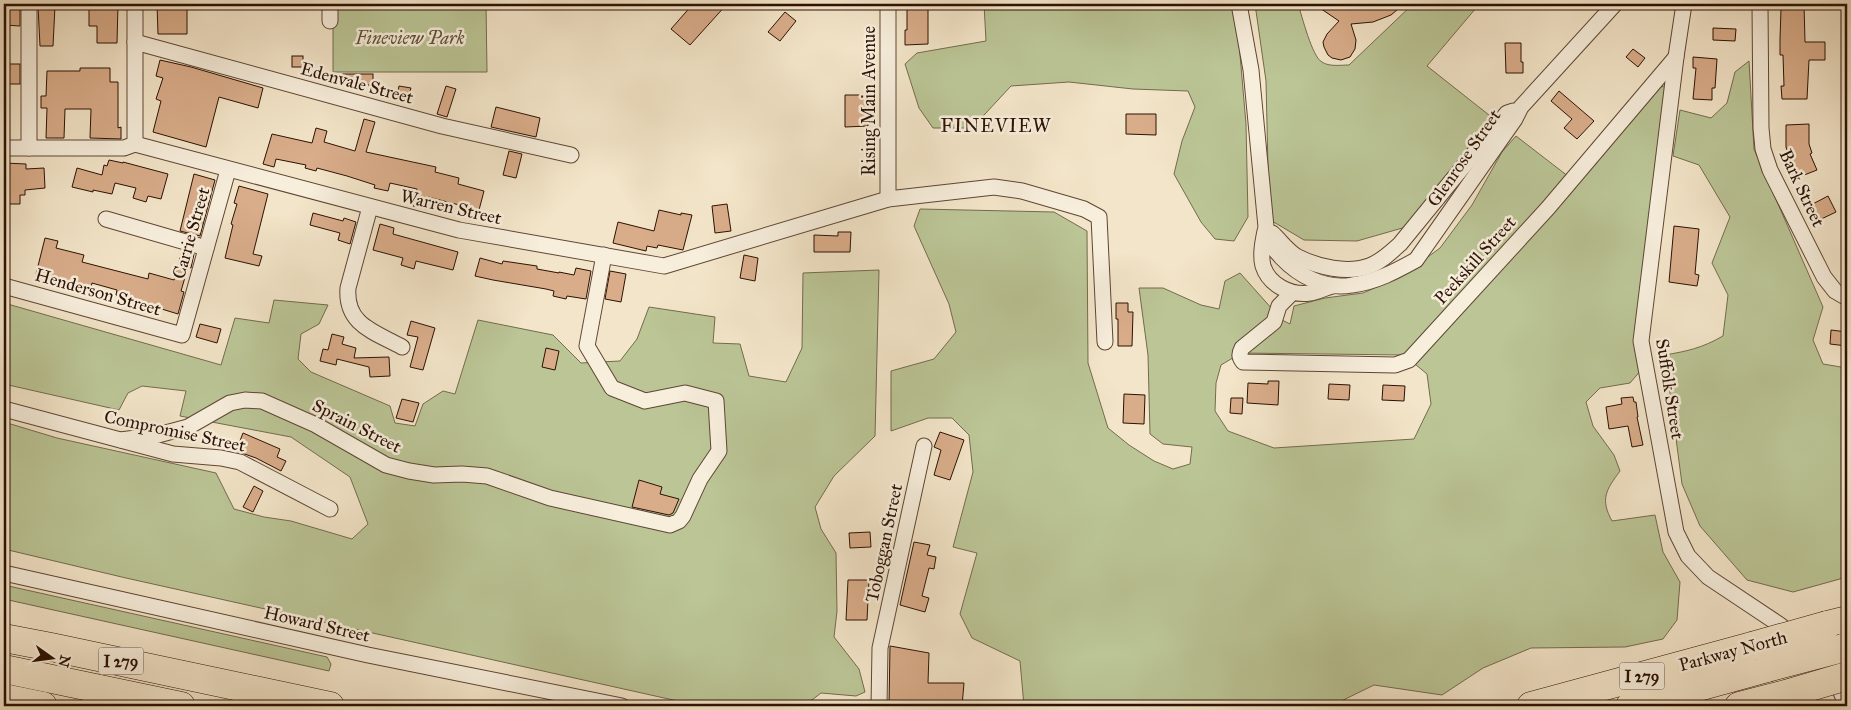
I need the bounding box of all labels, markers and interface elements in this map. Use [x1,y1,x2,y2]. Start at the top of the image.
street label: Rising Main Avenue [858,26,881,176]
park label: Fineview Park [354,27,465,49]
street label: Edenvale Street [298,57,416,109]
street label: Glenrose Street [1422,105,1506,211]
district label: FINEVIEW [941,114,1051,137]
street label: Bark Street [1774,146,1830,231]
street label: Carrie Street [167,184,215,281]
street label: Warren Street [398,185,504,229]
street label: Peekskill Street [1430,211,1521,309]
street label: Henderson Street [32,264,164,321]
street label: Suffolk Street [1651,337,1689,442]
street label: Sprain Street [309,394,406,458]
street label: Compromise Street [102,405,248,457]
street label: Toboggan Street [861,481,908,605]
street label: Howard Street [262,601,373,647]
street label: Parkway North [1676,626,1790,676]
north arrow [28,632,78,682]
road number: I 279 [98,648,144,674]
text: N [54,653,74,669]
road number: I 279 [1620,662,1664,689]

